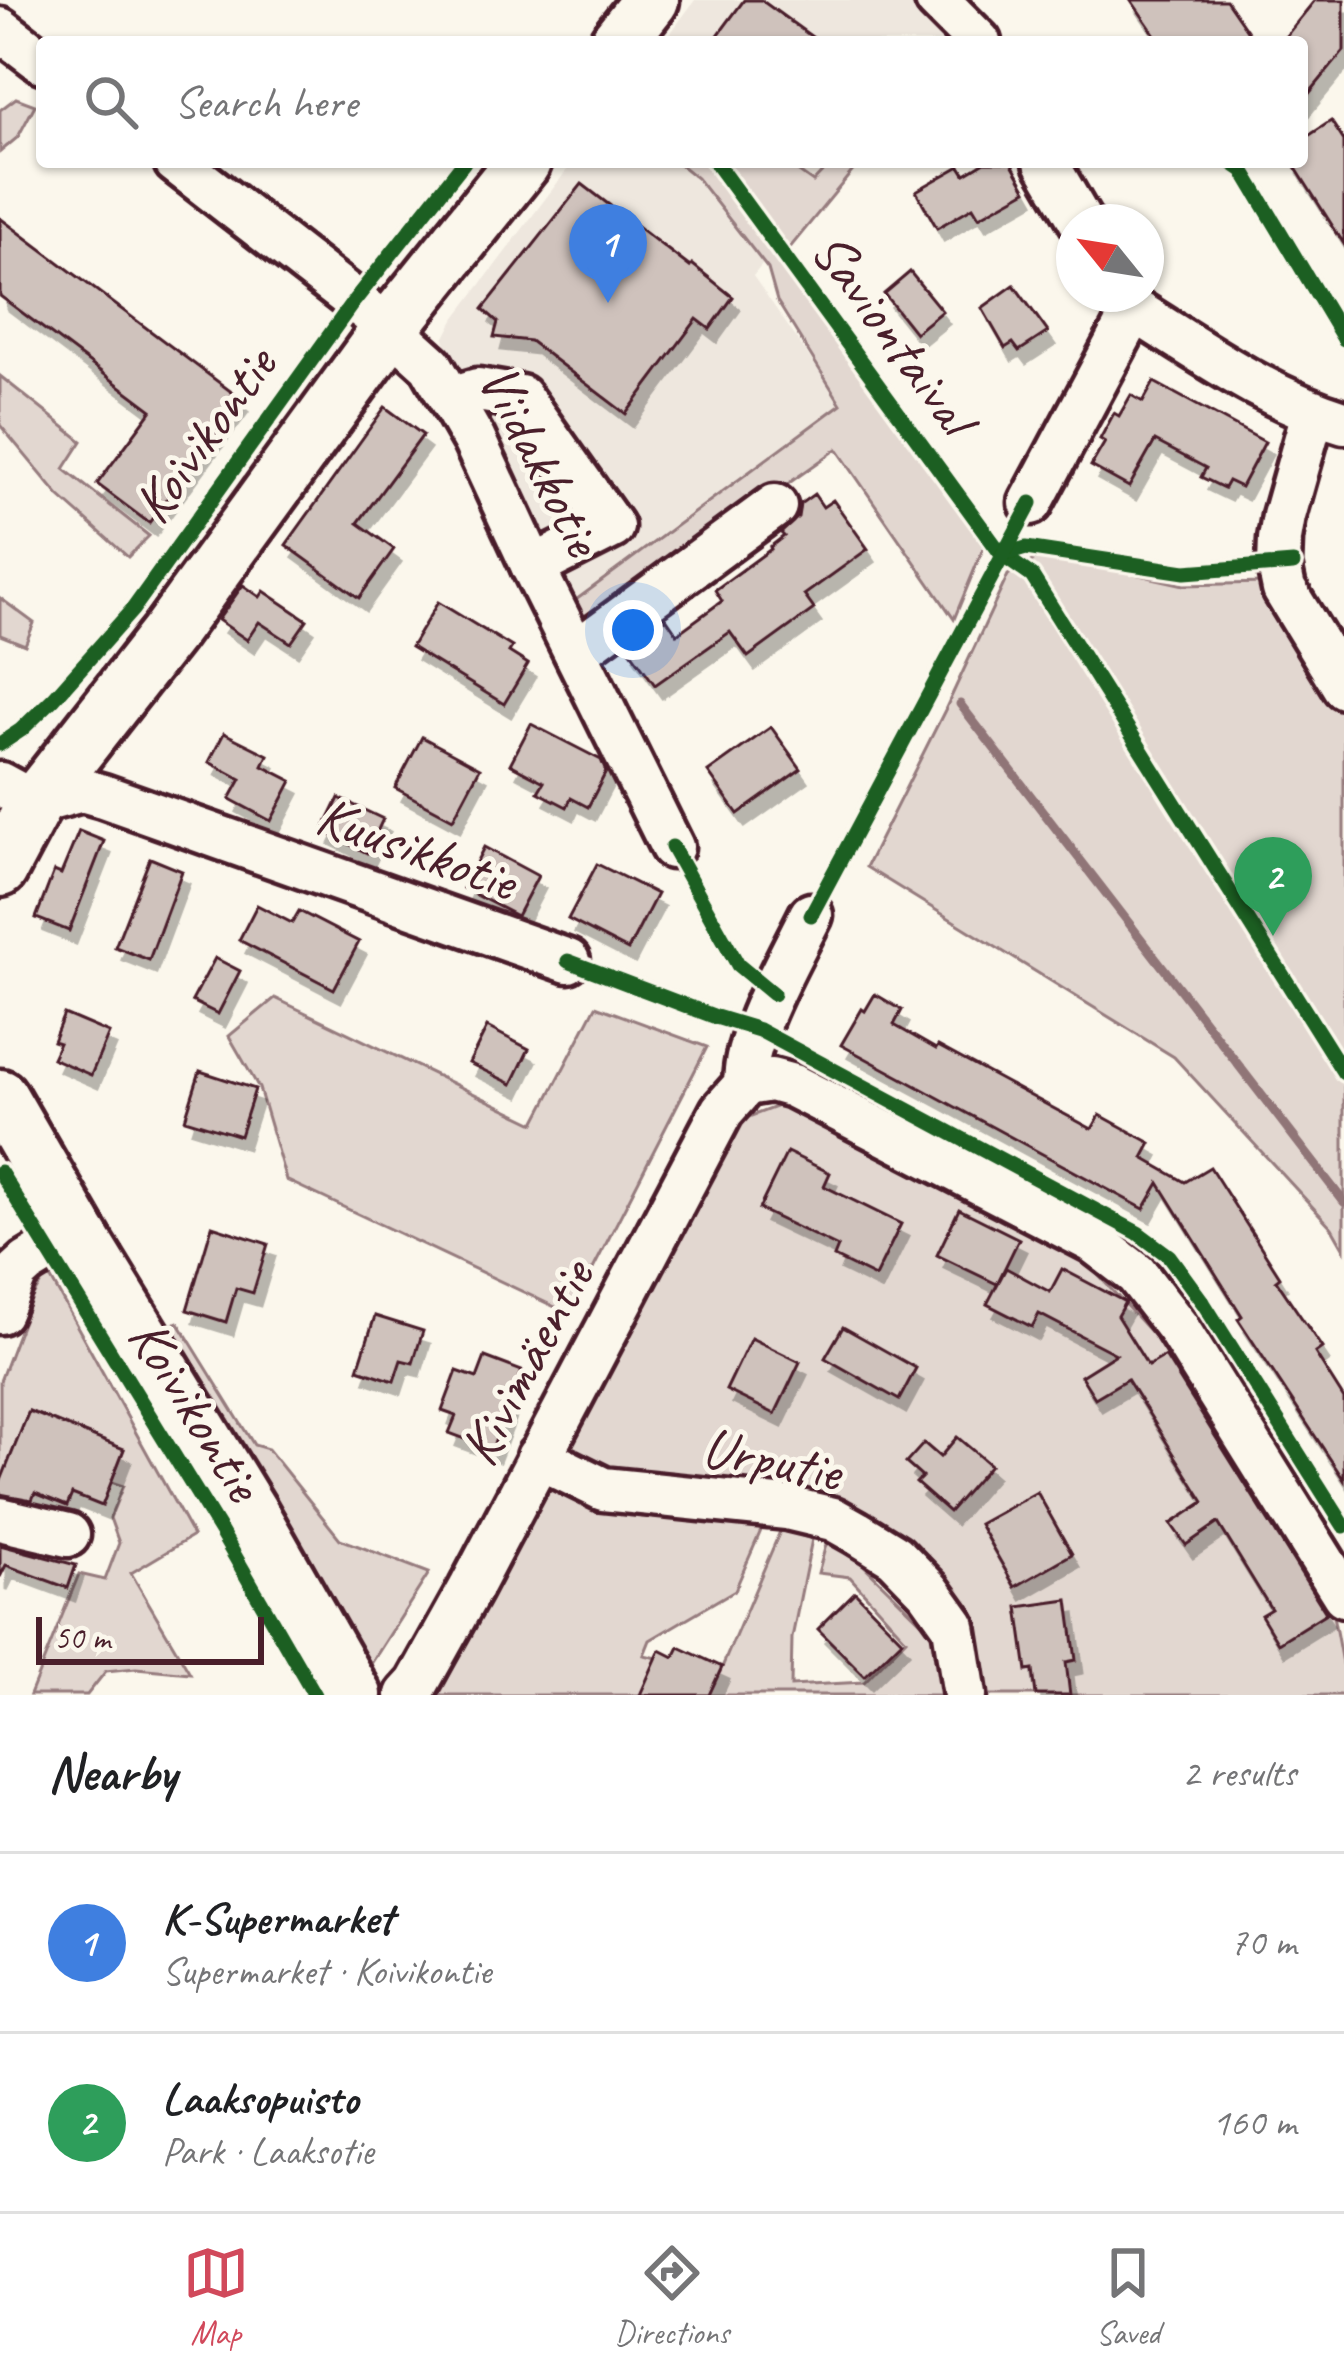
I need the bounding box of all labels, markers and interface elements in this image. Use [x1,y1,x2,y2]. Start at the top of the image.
search box [36,36,1308,168]
icon: search [78,69,144,135]
text: Search here [174,74,357,131]
pin: 1 [569,204,647,303]
north arrow [1056,204,1164,312]
street label: Saviontaival [796,217,996,455]
street label: Koivikontie [116,330,294,537]
street label: Viidakkotie [463,352,621,570]
your location [603,600,663,660]
street label: Kuusikkotie [307,779,530,918]
pin: 2 [1234,837,1312,936]
street label: Kivimäentie [442,1245,611,1477]
street label: Koivikontie [113,1305,282,1517]
street label: Urputie [697,1410,850,1508]
scale bar [36,1611,264,1664]
text: 50 m [54,1617,110,1659]
text: Nearby [48,1741,176,1805]
text: 2 results [1182,1749,1296,1798]
text: K-Supermarket [162,1890,393,1947]
text: 1 [78,1918,96,1967]
text: 70 m [1230,1918,1296,1967]
text: Supermarket · Koivikontie [162,1947,491,1996]
text: Laaksopuisto [162,2070,358,2127]
text: 2 [78,2098,96,2147]
text: 160 m [1212,2098,1296,2147]
text: Park · Laaksotie [162,2127,374,2176]
tab: Map [183,2240,249,2354]
tab: Directions [615,2240,729,2354]
tab: Saved [1095,2240,1161,2354]

